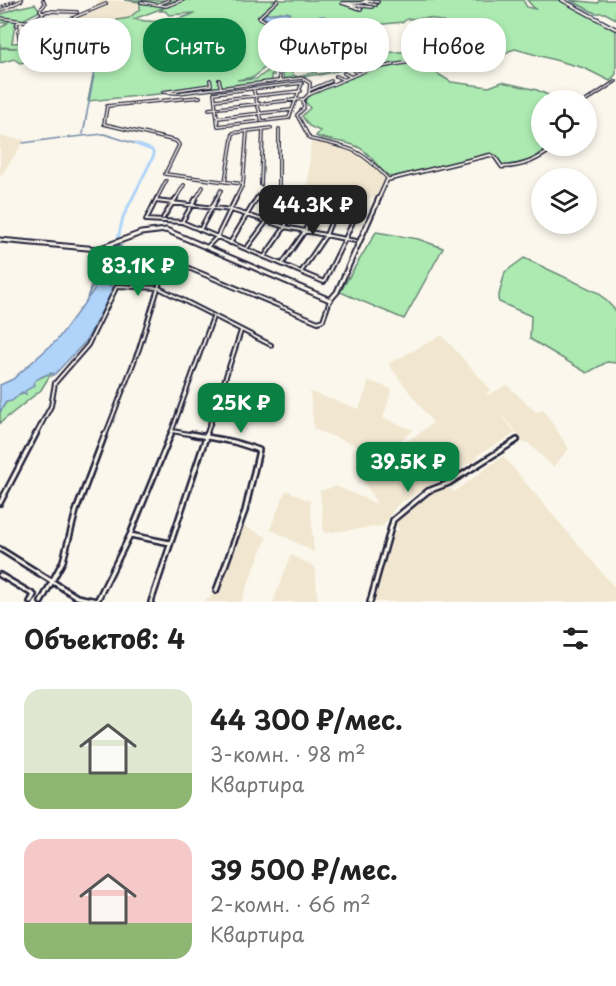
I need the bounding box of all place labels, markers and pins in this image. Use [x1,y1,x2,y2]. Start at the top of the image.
pin: 44.3K ₽ [258,185,368,236]
pin: 83.1K ₽ [83,246,193,297]
pin: 25K ₽ [199,383,283,434]
pin: 39.5K ₽ [353,442,463,493]

